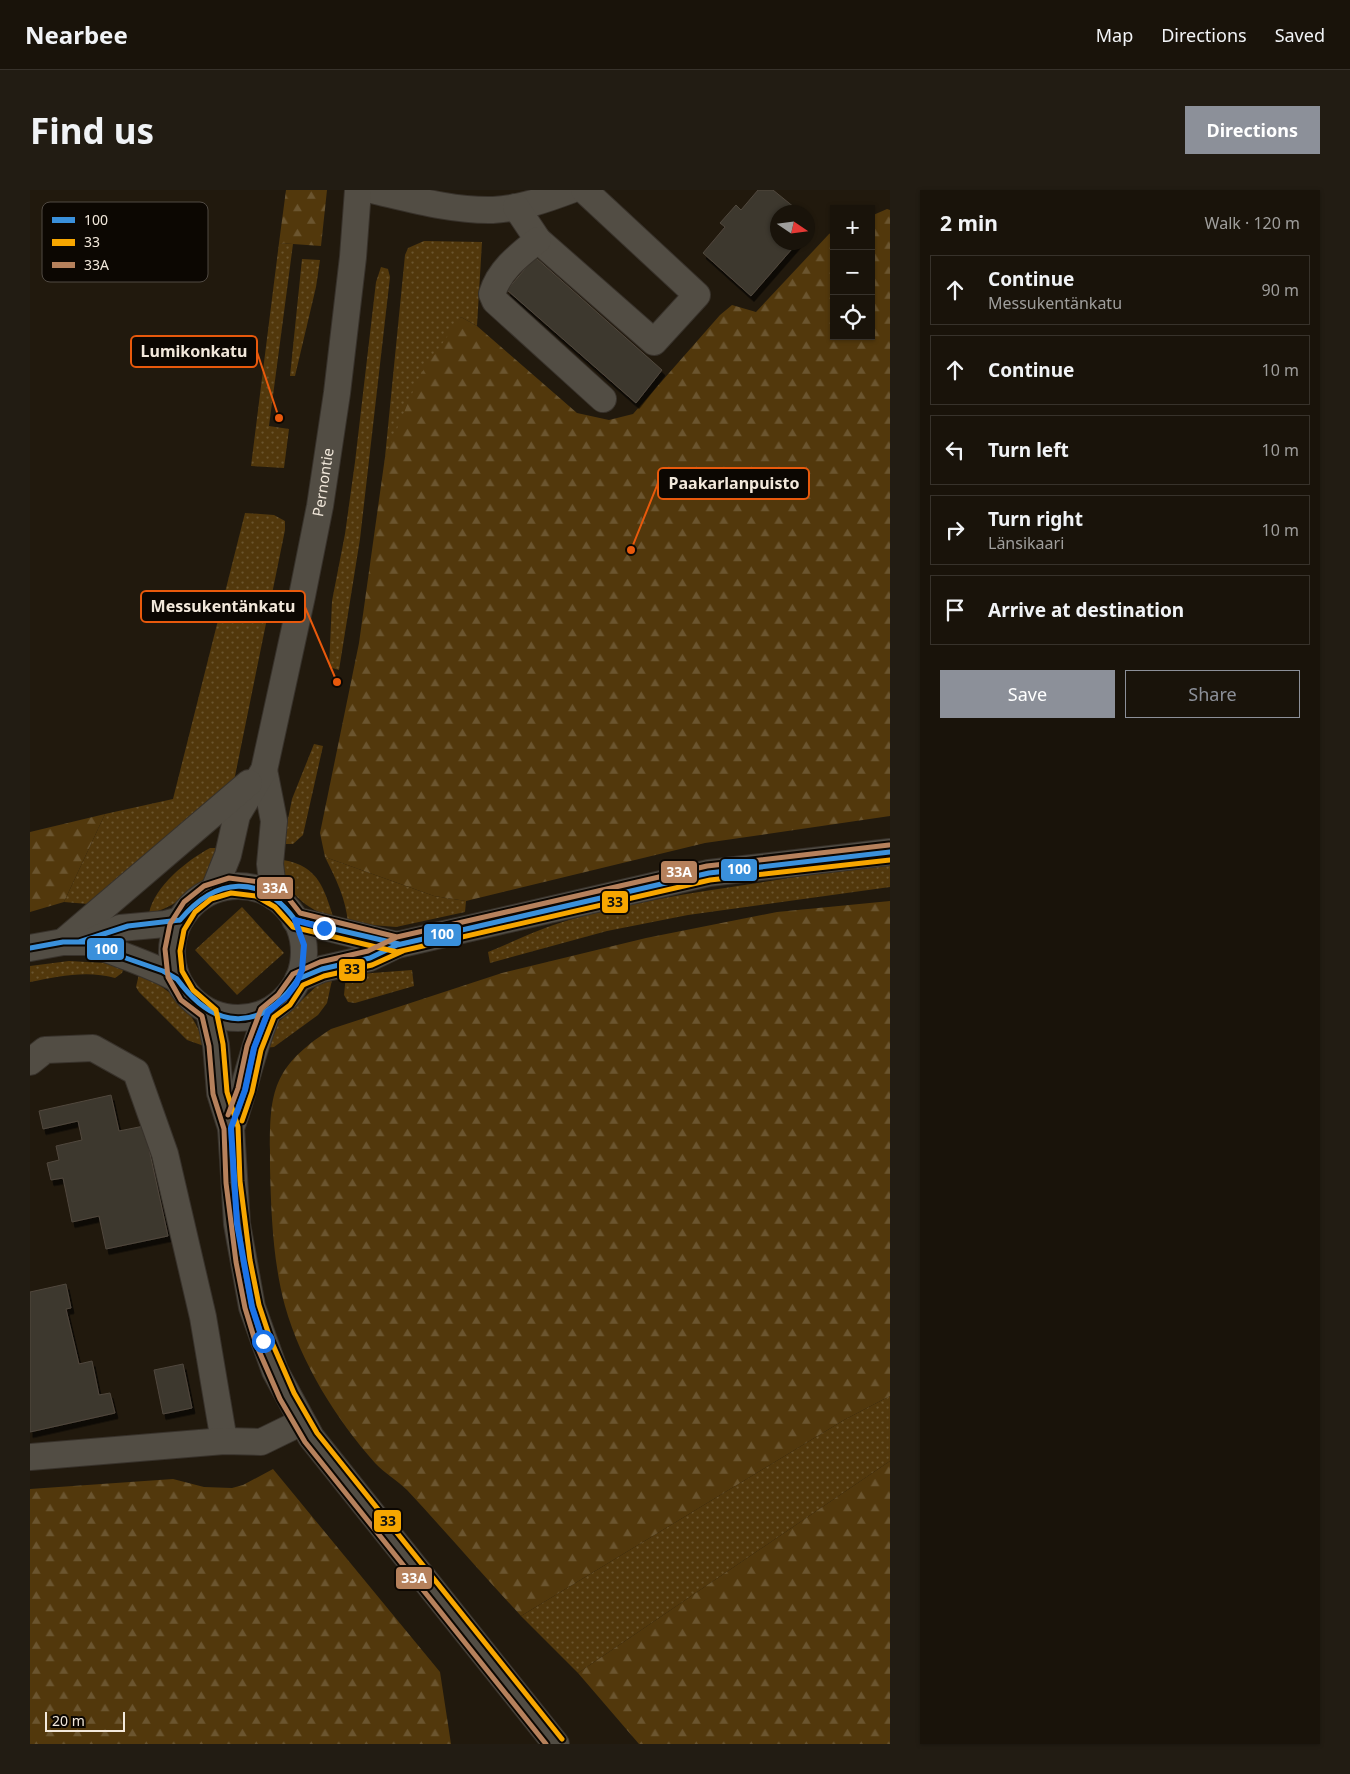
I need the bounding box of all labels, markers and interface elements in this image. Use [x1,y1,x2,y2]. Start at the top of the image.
text: Nearbee [25,18,128,51]
text: Map [1096,23,1133,47]
text: Directions [1161,23,1247,47]
text: Saved [1275,23,1325,47]
button: Directions [1185,106,1320,154]
text: Find us [30,107,154,154]
legend [42,202,208,282]
north arrow [770,205,815,250]
map controls [830,205,875,340]
button: + [830,205,875,250]
text: 2 min [940,209,998,237]
text: 100 [84,210,108,229]
text: Walk · 120 m [1205,212,1300,234]
text: 33 [84,232,100,251]
button: − [830,250,875,295]
text: 33A [84,255,109,274]
text: Continue [988,266,1074,292]
icon: ahead [941,276,969,304]
text: 90 m [1262,279,1299,301]
text: Messukentänkatu [988,292,1122,314]
button: locate [830,295,875,340]
callout: Lumikonkatu [131,336,257,367]
text: Lumikonkatu [141,340,247,362]
icon: ahead [941,356,969,384]
text: Continue [988,357,1074,383]
text: 10 m [1262,359,1299,381]
icon: left [941,436,969,464]
text: Turn left [988,437,1069,463]
text: 10 m [1262,439,1299,461]
street label: Pernontie [307,446,338,518]
callout: Paakarlanpuisto [658,468,809,499]
text: Paakarlanpuisto [669,472,799,494]
text: Turn right [988,506,1083,532]
icon: right [941,516,969,544]
text: 10 m [1262,519,1299,541]
text: Länsikaari [988,532,1064,554]
callout: Messukentänkatu [141,591,305,622]
text: Messukentänkatu [151,595,295,617]
icon: arrive [941,596,969,624]
text: Arrive at destination [988,597,1184,623]
button: Save [940,670,1115,718]
button: Share [1125,670,1300,718]
line badge: 100 [720,858,758,882]
text: 100 [727,859,751,878]
line badge: 33A [660,860,698,884]
text: 33A [666,862,692,881]
line badge: 33A [256,876,294,900]
text: 33A [262,878,288,897]
line badge: 33 [601,890,629,914]
text: 33 [607,892,623,911]
route end [313,917,336,940]
line badge: 100 [423,923,462,947]
text: 100 [430,924,454,943]
line badge: 100 [86,937,125,961]
text: 100 [94,939,118,958]
line badge: 33 [338,958,366,982]
text: 33 [344,959,360,978]
route start [252,1330,275,1353]
line badge: 33 [373,1509,402,1533]
text: 33 [380,1511,396,1530]
line badge: 33A [395,1566,433,1590]
text: 33A [401,1568,427,1587]
scale bar [45,1709,125,1732]
text: 20 m [52,1711,85,1730]

